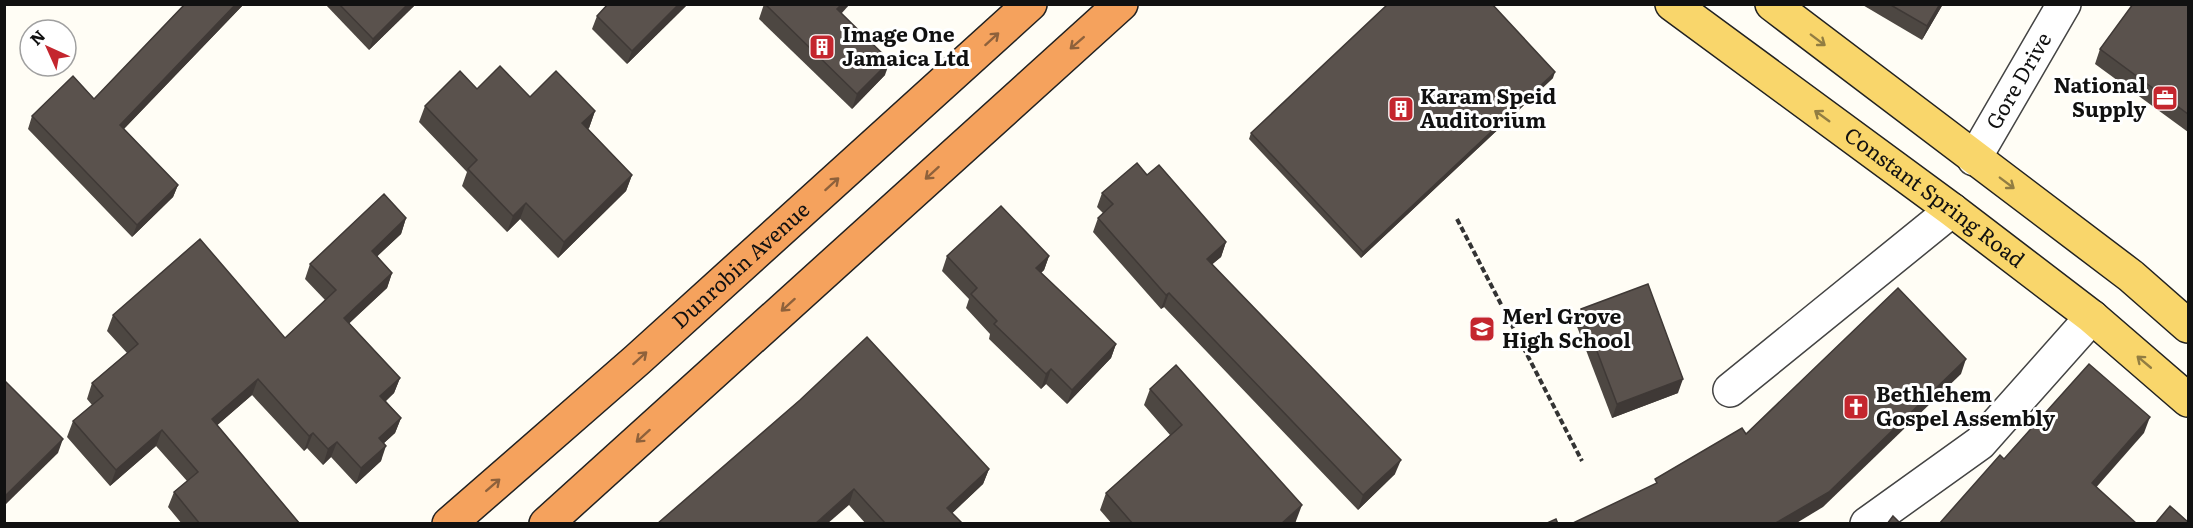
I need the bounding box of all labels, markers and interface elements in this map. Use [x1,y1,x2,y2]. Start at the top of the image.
place label: Image One Jamaica Ltd [842,17,970,72]
north arrow [18,18,78,78]
text: N [23,23,50,50]
street label: Gore Drive [1977,25,2058,134]
building icon: Image One Jamaica Ltd [807,32,837,62]
one-way arrow [984,32,999,46]
one-way arrow [1810,34,1826,46]
one-way arrow [1070,36,1085,50]
place label: National Supply [2054,68,2146,123]
place label: Karam Speid Auditorium [1420,79,1557,134]
office icon: National Supply [2150,83,2180,113]
building icon: Karam Speid Auditorium [1386,94,1416,124]
one-way arrow [1815,110,1831,122]
street label: Constant Spring Road [1839,118,2033,274]
one-way arrow [924,166,939,181]
one-way arrow [824,177,839,191]
one-way arrow [1999,177,2015,190]
street label: Dunrobin Avenue [664,193,815,334]
one-way arrow [780,298,795,312]
place label: Merl Grove High School [1502,299,1631,354]
school or university icon: Merl Grove High School [1467,314,1497,344]
one-way arrow [633,351,648,365]
one-way arrow [2137,355,2152,369]
place label: Bethlehem Gospel Assembly [1876,377,2055,432]
church icon: Bethlehem Gospel Assembly [1841,392,1871,422]
one-way arrow [636,429,651,443]
one-way arrow [485,478,500,492]

